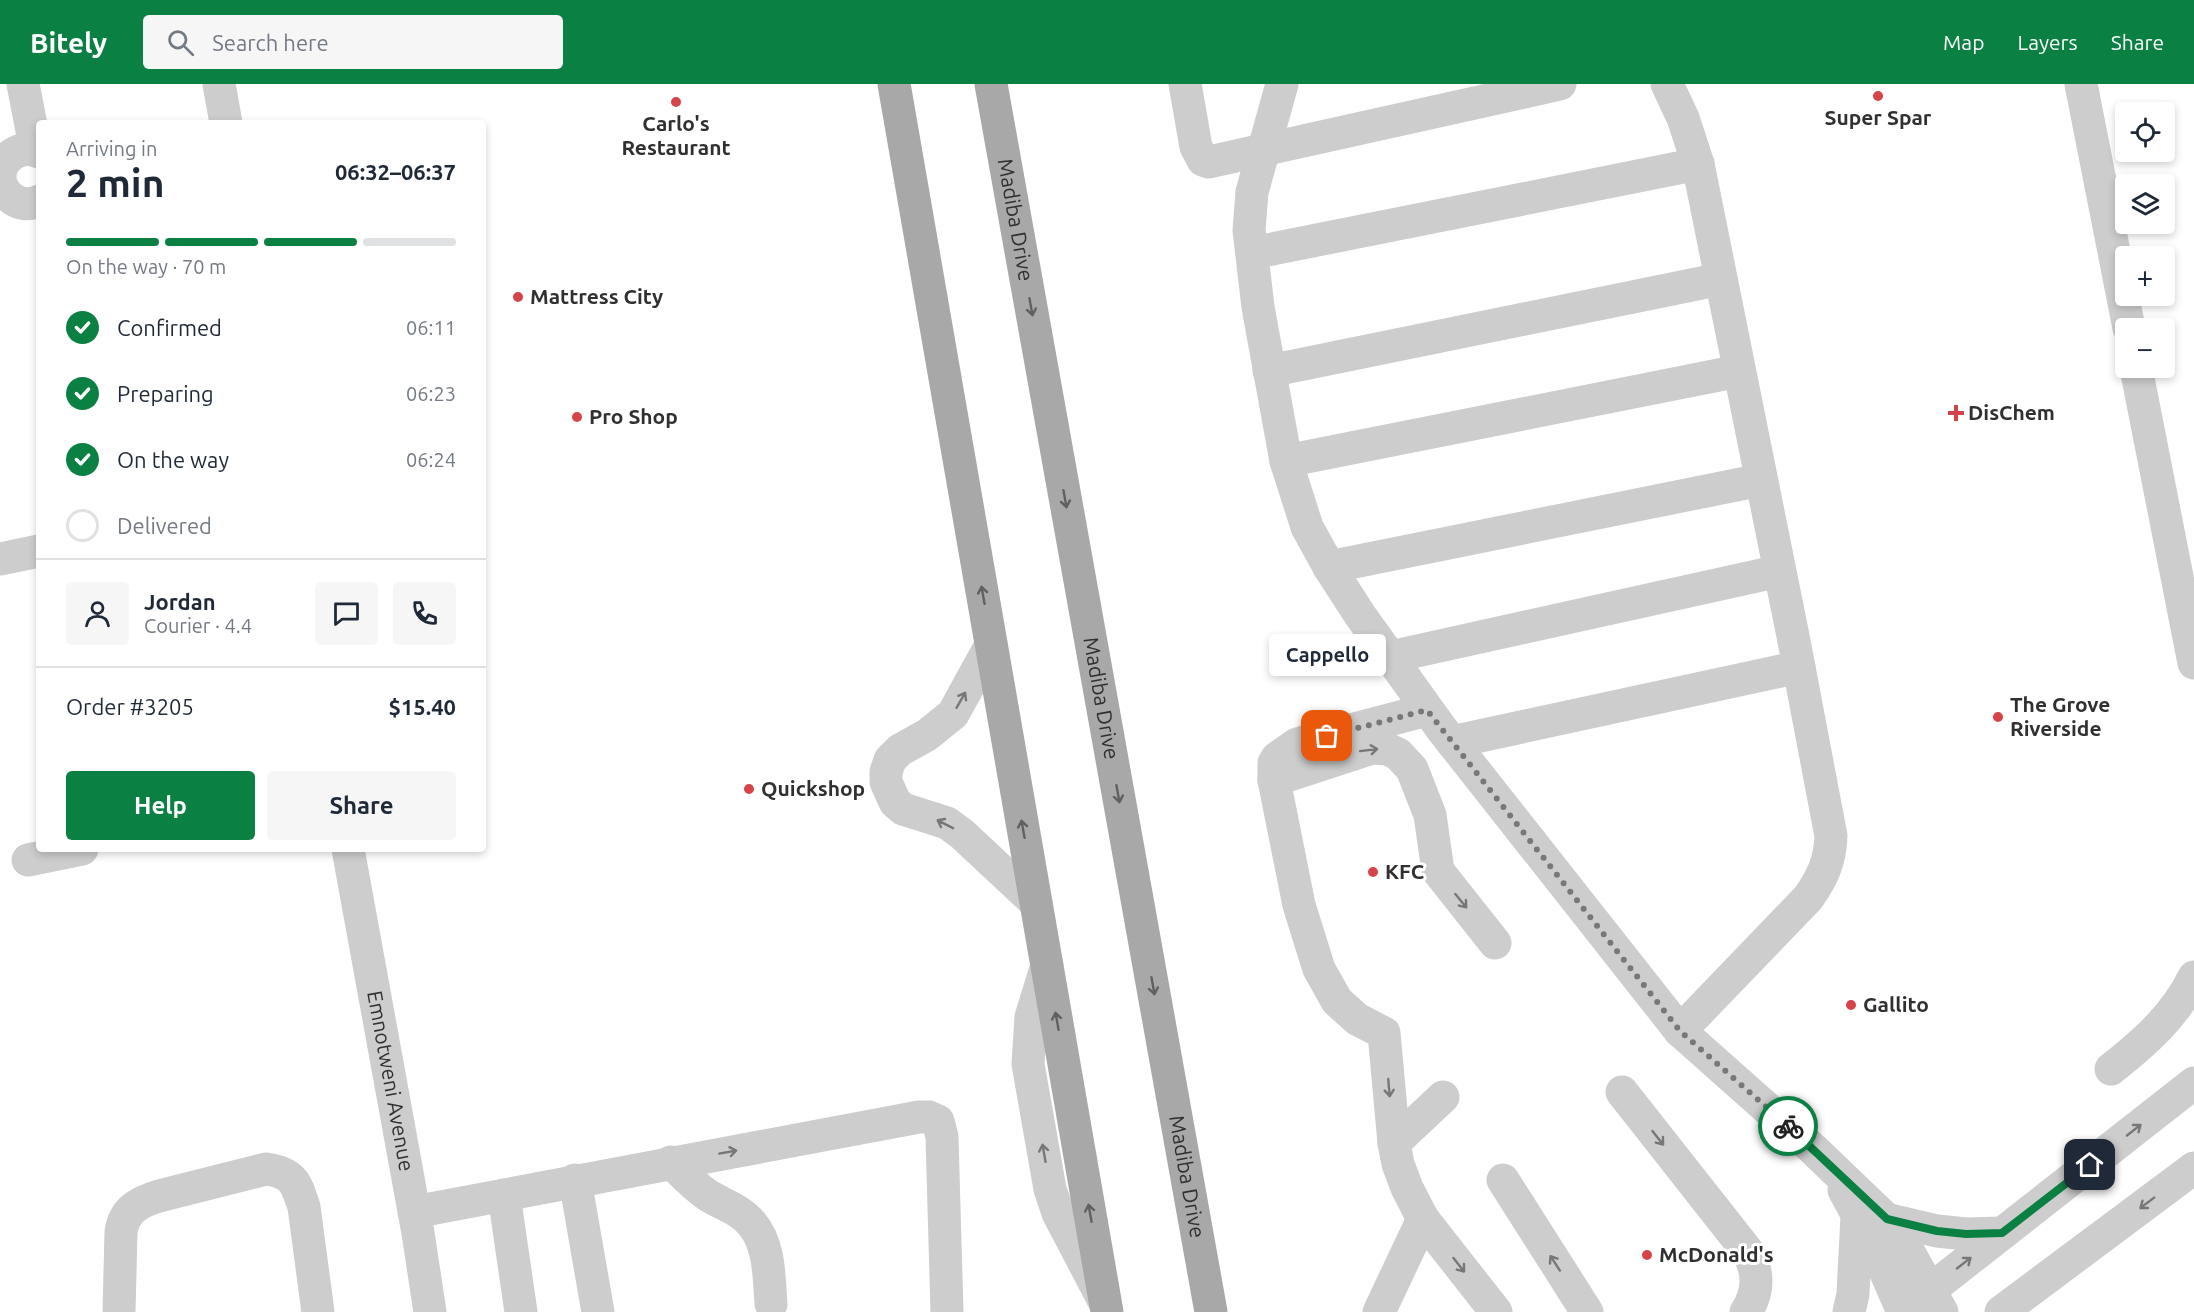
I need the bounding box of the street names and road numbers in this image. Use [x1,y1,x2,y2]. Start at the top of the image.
street label: Madiba Drive [994,157,1039,283]
street label: Madiba Drive [1079,635,1125,761]
street label: Emnotweni Avenue [363,989,420,1173]
street label: Madiba Drive [1165,1113,1210,1240]

